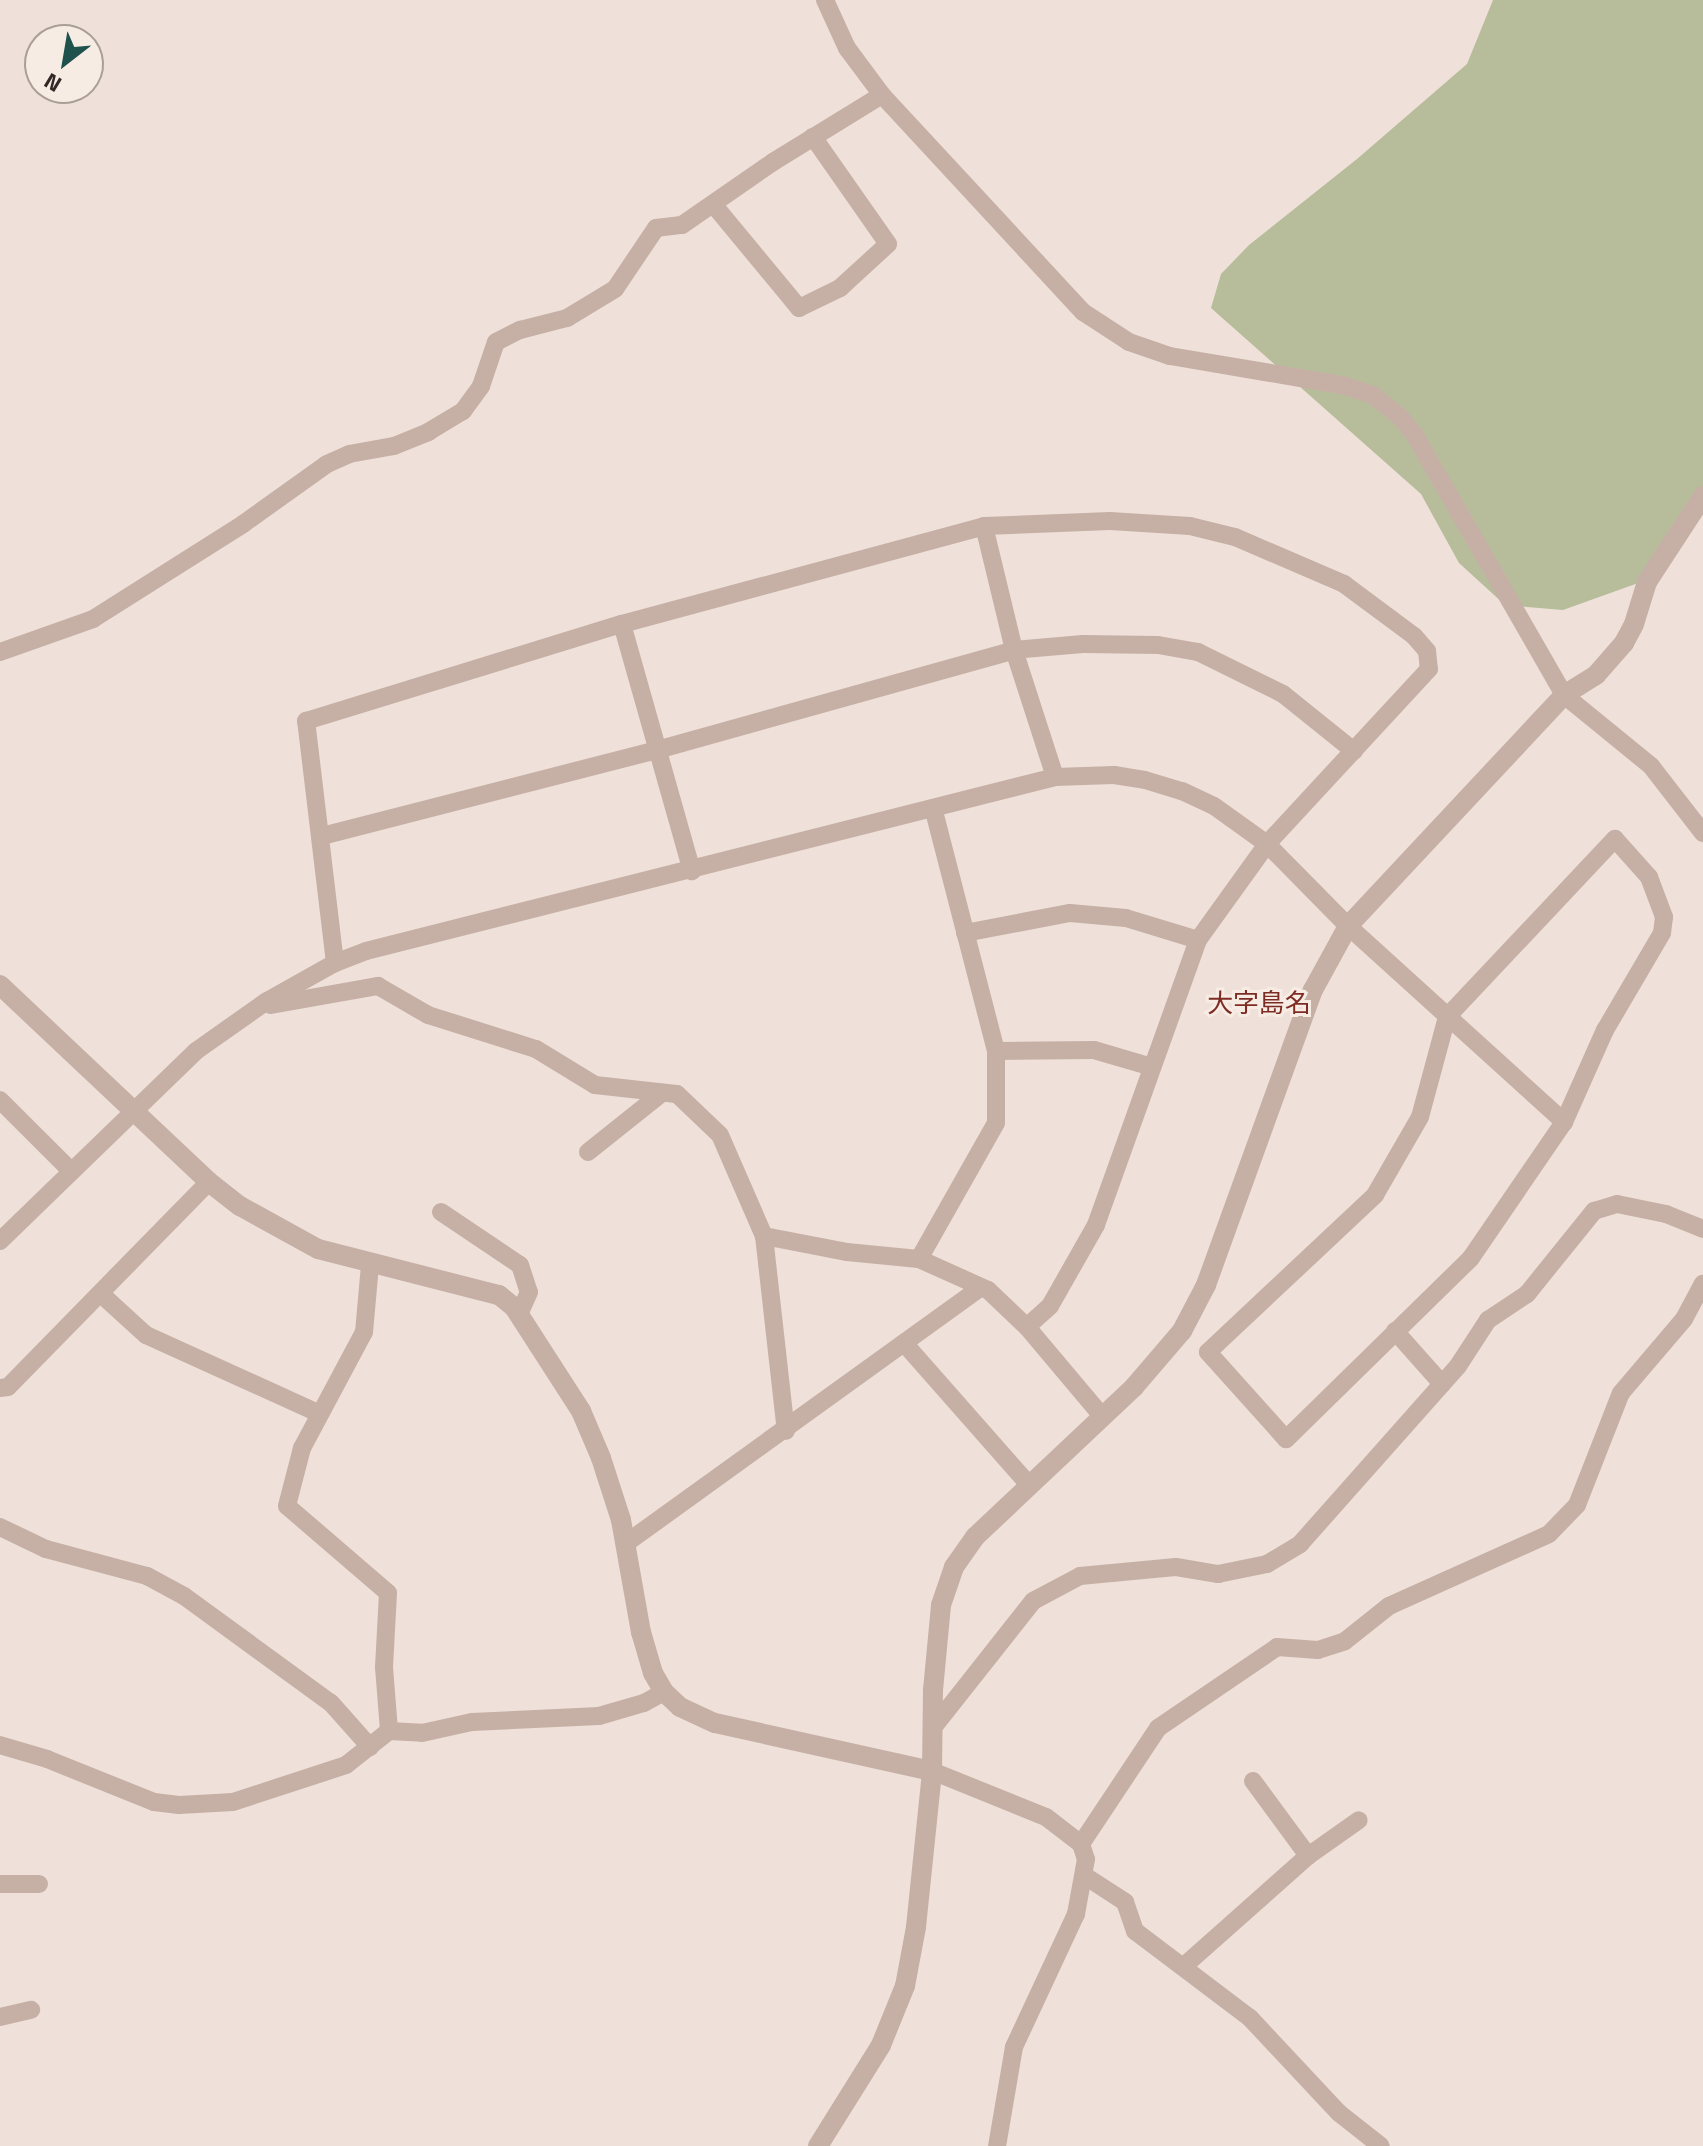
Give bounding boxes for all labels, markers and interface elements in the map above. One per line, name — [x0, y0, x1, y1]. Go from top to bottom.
north arrow — [24, 24, 104, 104]
text: N — [37, 64, 68, 101]
district label: 大字島名 — [1207, 987, 1311, 1019]

